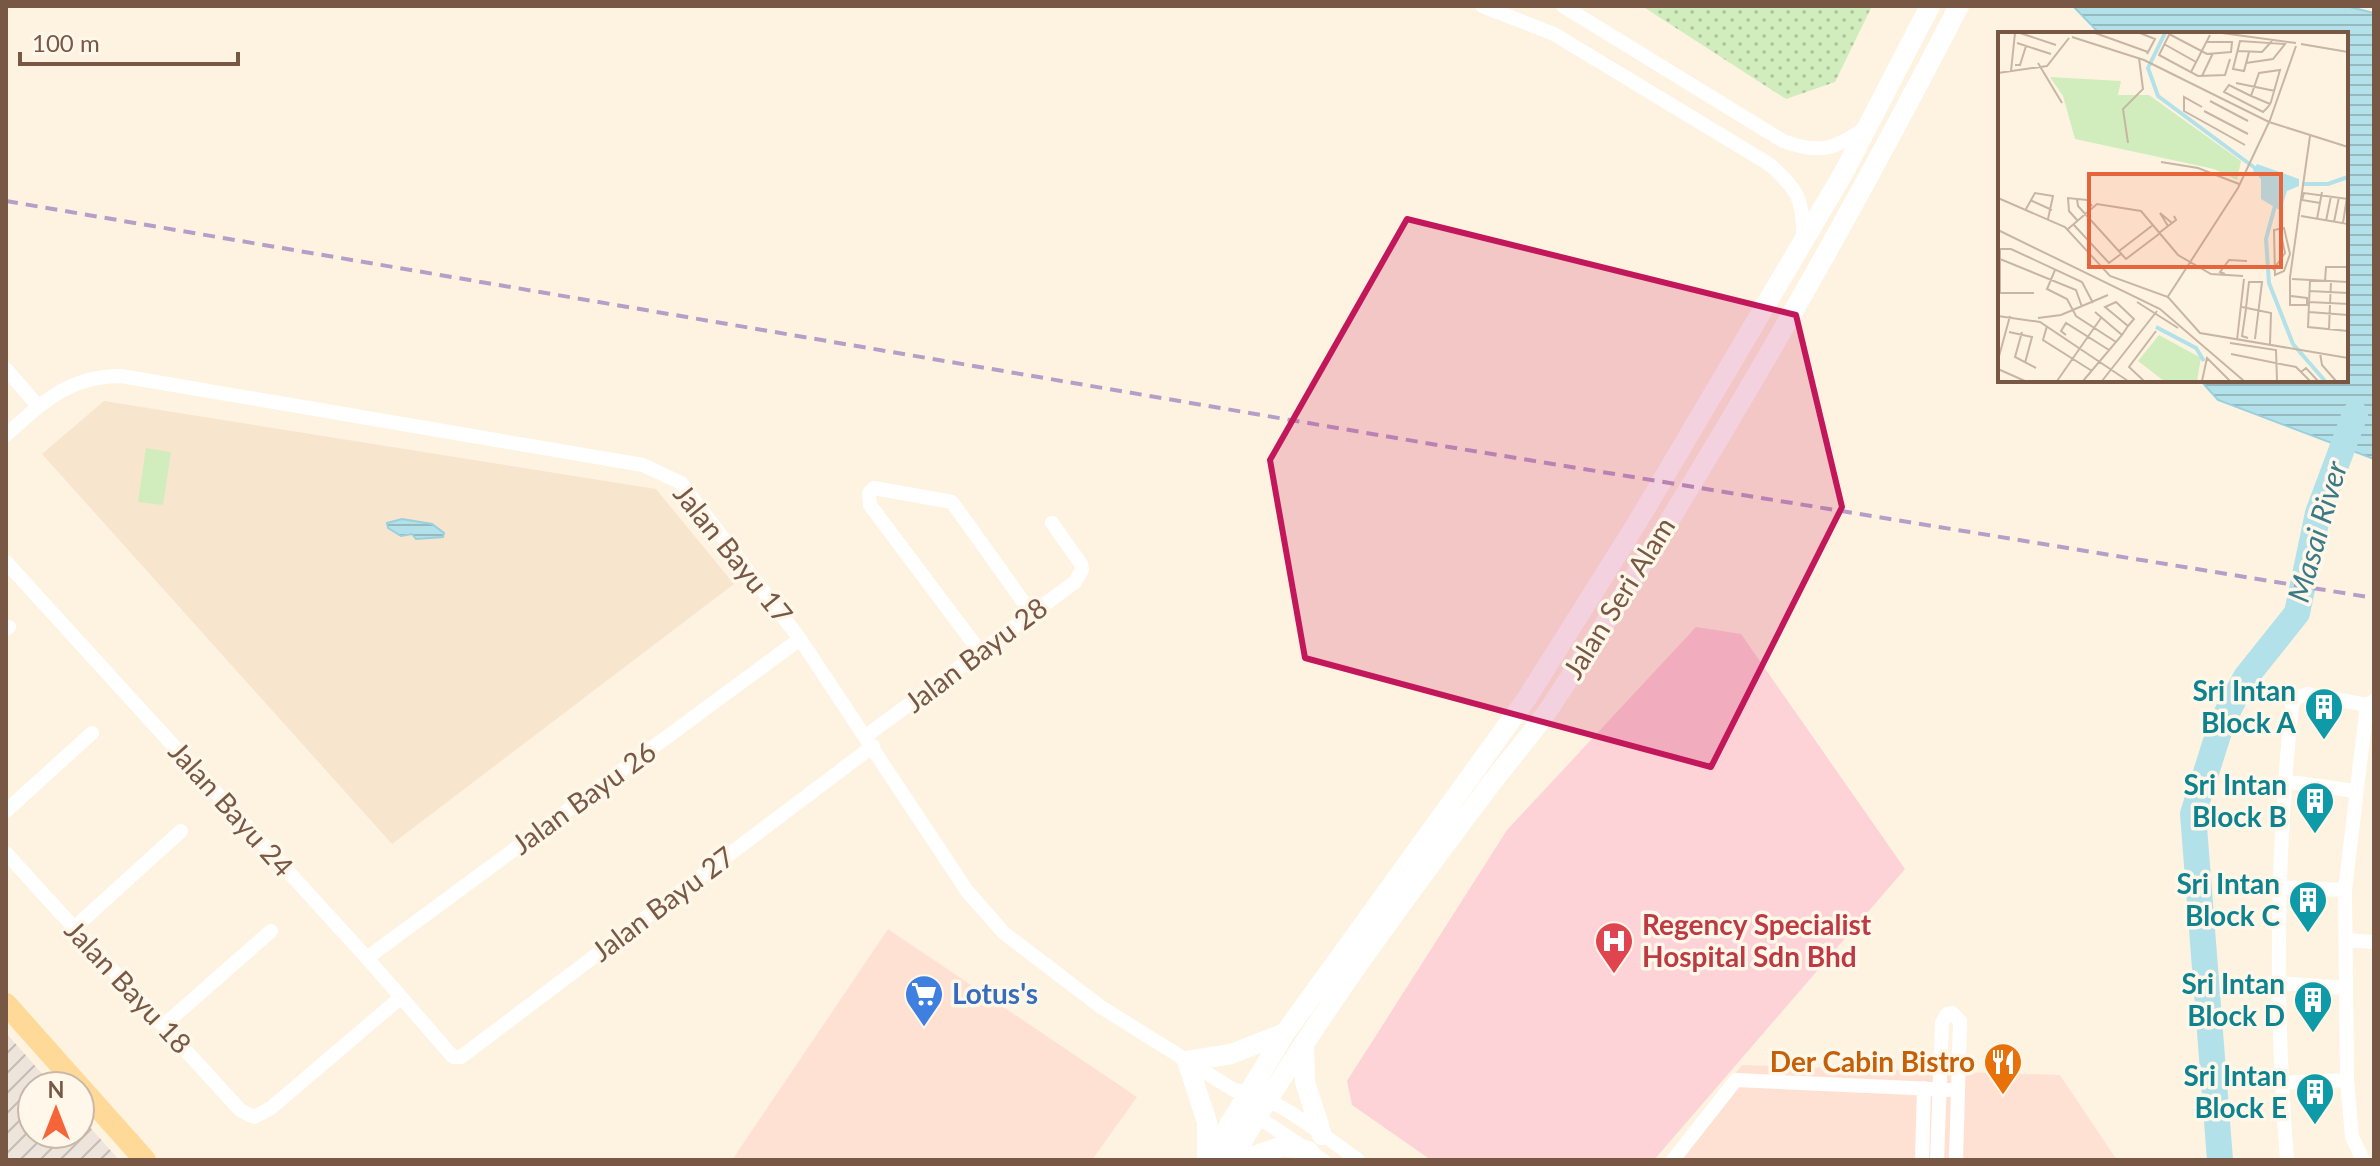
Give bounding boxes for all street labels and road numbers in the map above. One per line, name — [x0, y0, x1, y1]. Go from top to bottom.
street label: Jalan Bayu 17 — [667, 477, 800, 630]
street label: Jalan Seri Alam — [1555, 510, 1681, 684]
street label: Jalan Bayu 28 — [897, 590, 1053, 719]
street label: Jalan Bayu 24 — [162, 734, 301, 883]
street label: Jalan Bayu 26 — [505, 734, 662, 861]
street label: Jalan Bayu 27 — [584, 839, 740, 968]
street label: Jalan Bayu 18 — [58, 913, 199, 1060]

